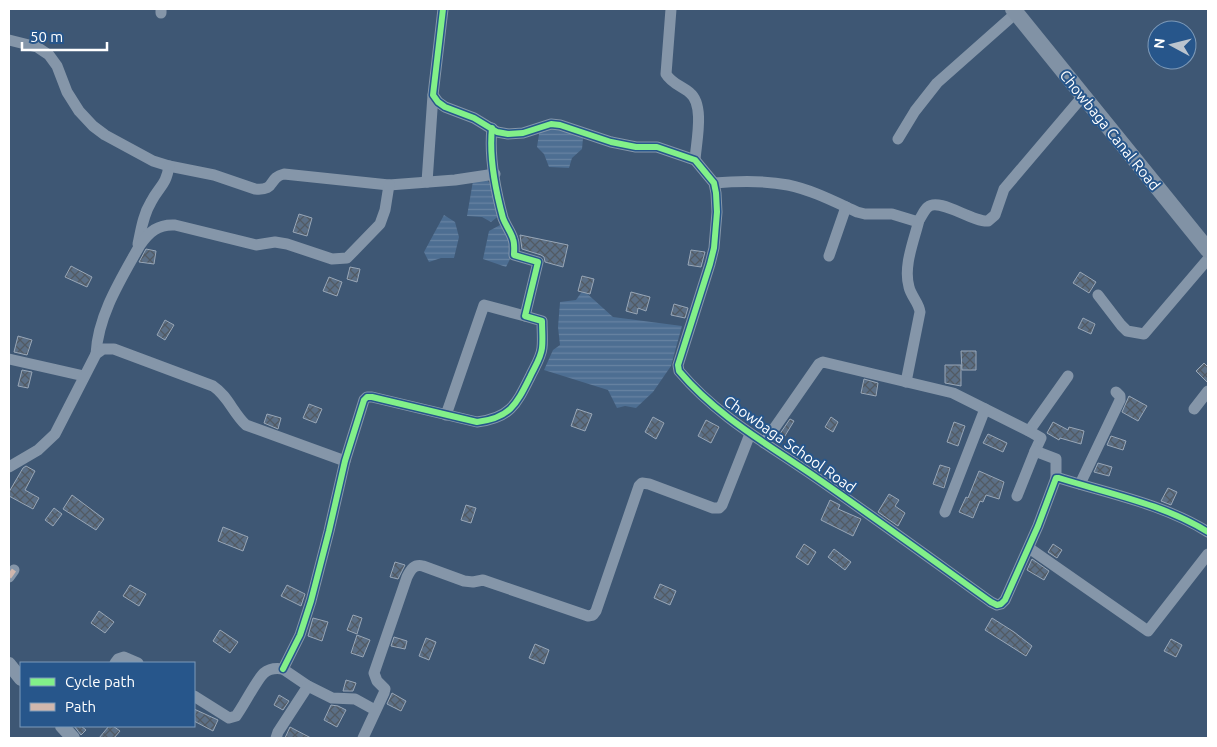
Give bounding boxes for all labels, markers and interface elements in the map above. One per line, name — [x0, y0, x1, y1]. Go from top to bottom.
scale bar — [22, 20, 108, 52]
north arrow — [1147, 20, 1197, 70]
text: 50 m — [30, 28, 63, 45]
text: N — [1151, 37, 1168, 50]
street label: Chowbaga Canal Road — [1056, 67, 1164, 193]
street label: Chowbaga School Road — [721, 392, 859, 496]
legend — [20, 662, 195, 727]
text: Cycle path — [65, 673, 135, 690]
text: Path — [65, 698, 96, 715]

